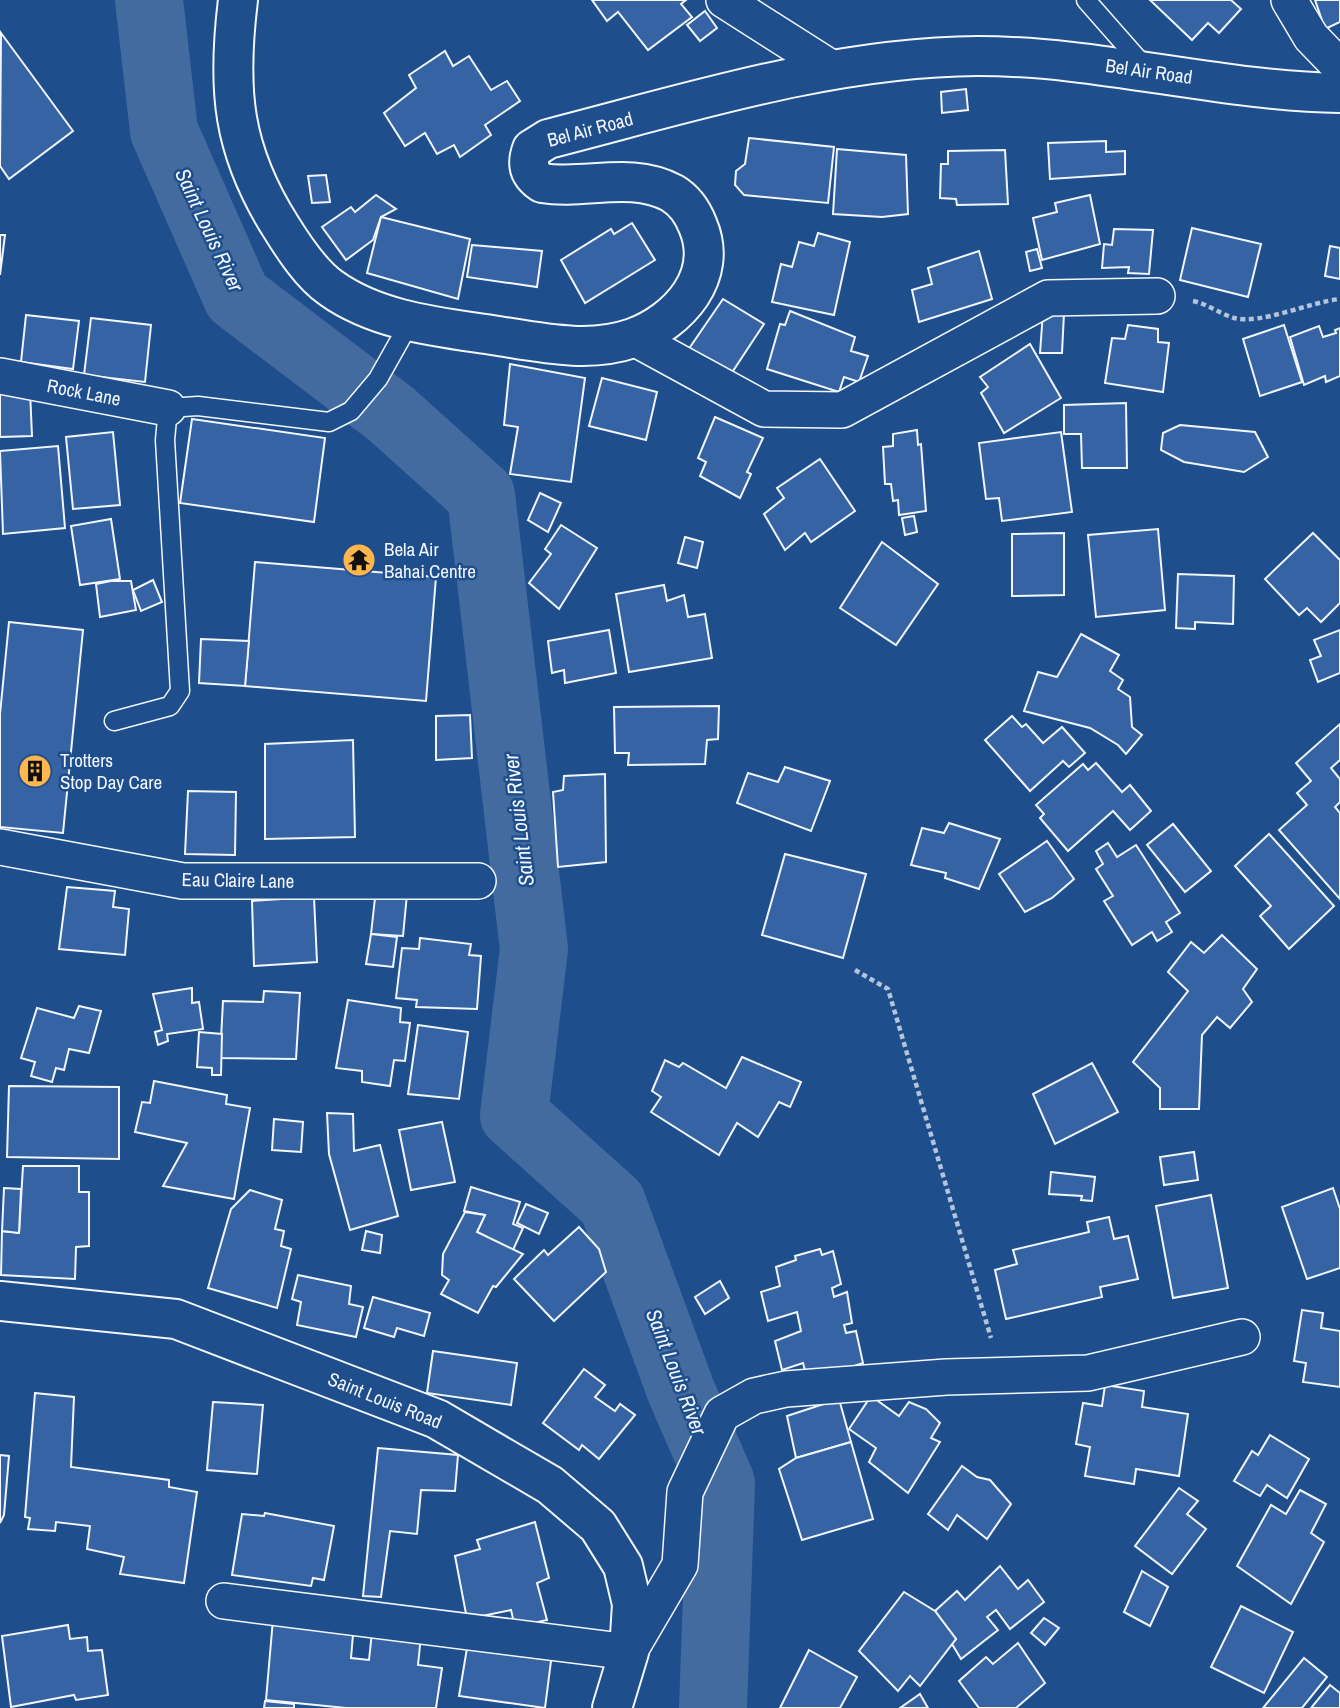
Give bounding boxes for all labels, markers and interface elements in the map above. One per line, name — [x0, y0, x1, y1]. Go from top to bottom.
street label: Bel Air Road — [1104, 52, 1194, 90]
street label: Bel Air Road — [544, 105, 636, 153]
water label: Saint Louis River — [168, 163, 251, 297]
street label: Rock Lane — [45, 372, 123, 412]
place label: Bela Air Bahai Centre — [384, 536, 476, 584]
temple icon: Bela Air Bahai Centre — [340, 541, 378, 579]
place label: Trotters Stop Day Care — [60, 747, 162, 795]
water label: Saint Louis River — [496, 751, 541, 888]
building icon: Trotters Stop Day Care — [16, 752, 54, 790]
street label: Eau Claire Lane — [181, 866, 295, 894]
water label: Saint Louis River — [639, 1305, 714, 1440]
street label: Saint Louis Road — [324, 1365, 446, 1435]

